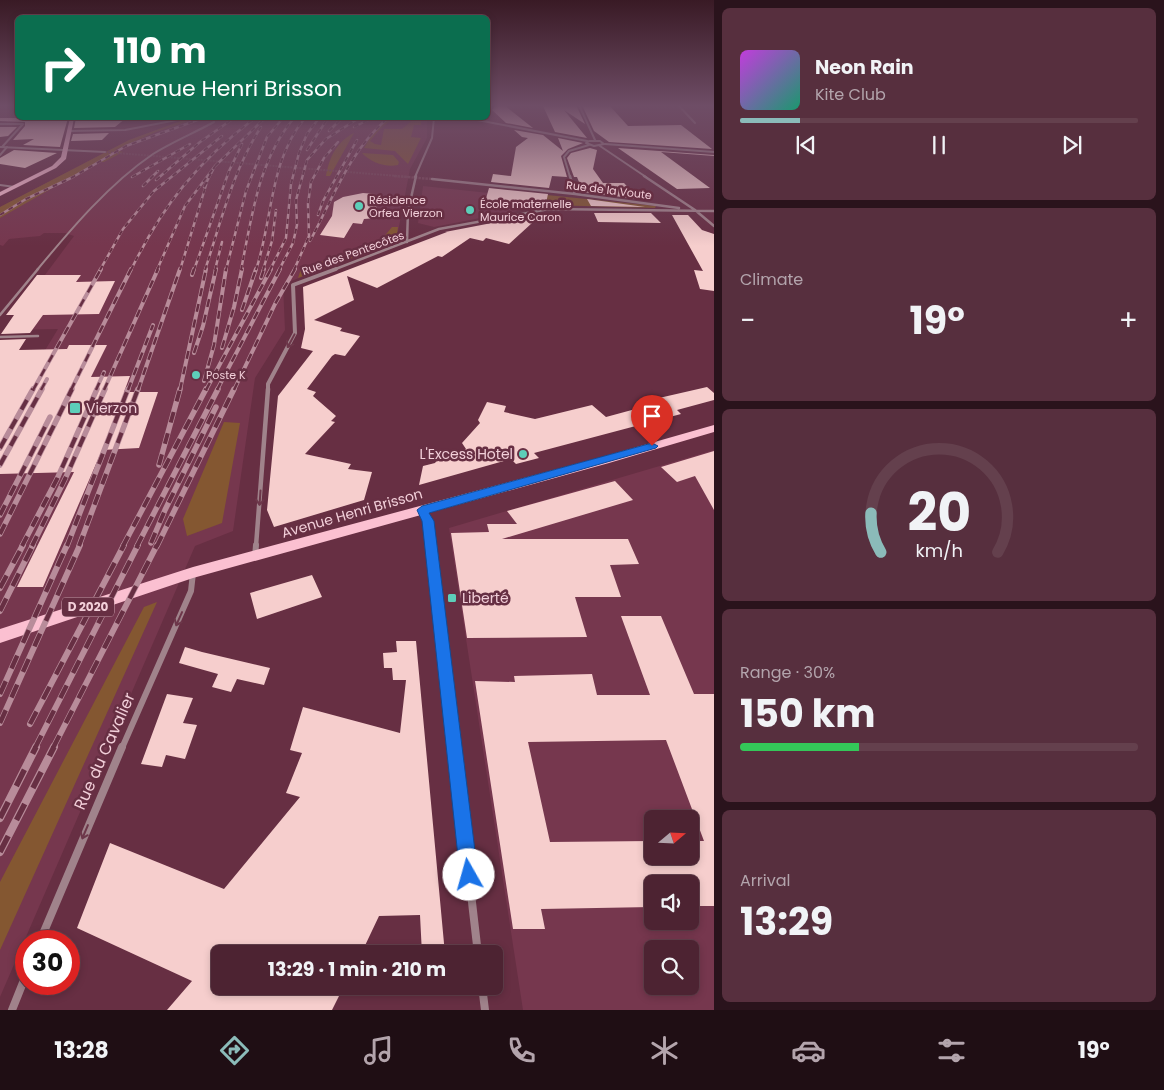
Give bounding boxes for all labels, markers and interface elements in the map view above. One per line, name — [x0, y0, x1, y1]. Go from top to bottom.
text: 110 m — [113, 26, 207, 75]
icon: right — [30, 35, 95, 100]
text: Neon Rain — [815, 54, 914, 81]
text: Avenue Henri Brisson — [113, 73, 342, 104]
text: Kite Club — [815, 83, 886, 106]
icon: previous — [792, 131, 820, 159]
icon: pause — [925, 131, 953, 159]
icon: next — [1058, 131, 1086, 159]
street label: Rue de la Voute — [565, 177, 653, 203]
place label: Résidence Orfea Vierzon — [369, 192, 443, 221]
place label: École maternelle Maurice Caron — [480, 196, 572, 225]
marker: Résidence Orfea Vierzon — [353, 200, 365, 212]
marker: École maternelle Maurice Caron — [464, 204, 476, 216]
street label: Rue des Pentecôtes — [300, 227, 407, 279]
text: Climate — [740, 268, 803, 291]
text: 19° — [910, 294, 965, 347]
text: − — [740, 301, 755, 340]
text: + — [1119, 301, 1138, 340]
one-way arrow — [286, 333, 295, 348]
place label: Poste K — [206, 367, 246, 383]
marker: Poste K — [190, 369, 202, 381]
pin — [631, 395, 673, 446]
place label: Vierzon — [86, 398, 137, 418]
marker: Vierzon — [68, 401, 82, 415]
icon: arrive — [638, 402, 666, 430]
place label: L'Excess Hotel — [419, 444, 513, 464]
marker: L'Excess Hotel — [517, 448, 529, 460]
text: 20 — [907, 476, 971, 549]
street label: Avenue Henri Brisson — [279, 483, 425, 543]
one-way arrow — [255, 489, 264, 505]
text: km/h — [915, 538, 963, 563]
place label: Liberté — [462, 588, 509, 608]
marker: Liberté — [446, 592, 458, 604]
road number: D 2020 — [62, 598, 114, 616]
one-way arrow — [173, 611, 183, 626]
text: Range · 30% — [740, 661, 835, 684]
text: 150 km — [740, 687, 876, 740]
street label: Rue du Cavalier — [68, 689, 141, 814]
north arrow — [644, 810, 699, 865]
map controls — [644, 810, 699, 995]
one-way arrow — [80, 824, 90, 839]
position arrow — [442, 848, 494, 900]
text: Arrival — [740, 869, 790, 892]
button: sound — [644, 875, 699, 930]
text: 13:29 — [740, 895, 833, 948]
speed limit sign: 30 — [15, 930, 80, 995]
button: search — [644, 940, 699, 995]
text: 13:29 · 1 min · 210 m — [268, 956, 446, 983]
icon: directions — [217, 1033, 252, 1068]
icon: music — [361, 1033, 396, 1068]
icon: phone — [504, 1033, 539, 1068]
icon: climate — [647, 1033, 682, 1068]
icon: car — [791, 1033, 826, 1068]
icon: filters — [934, 1033, 969, 1068]
text: 13:28 — [54, 1035, 109, 1066]
text: 19° — [1078, 1035, 1110, 1066]

